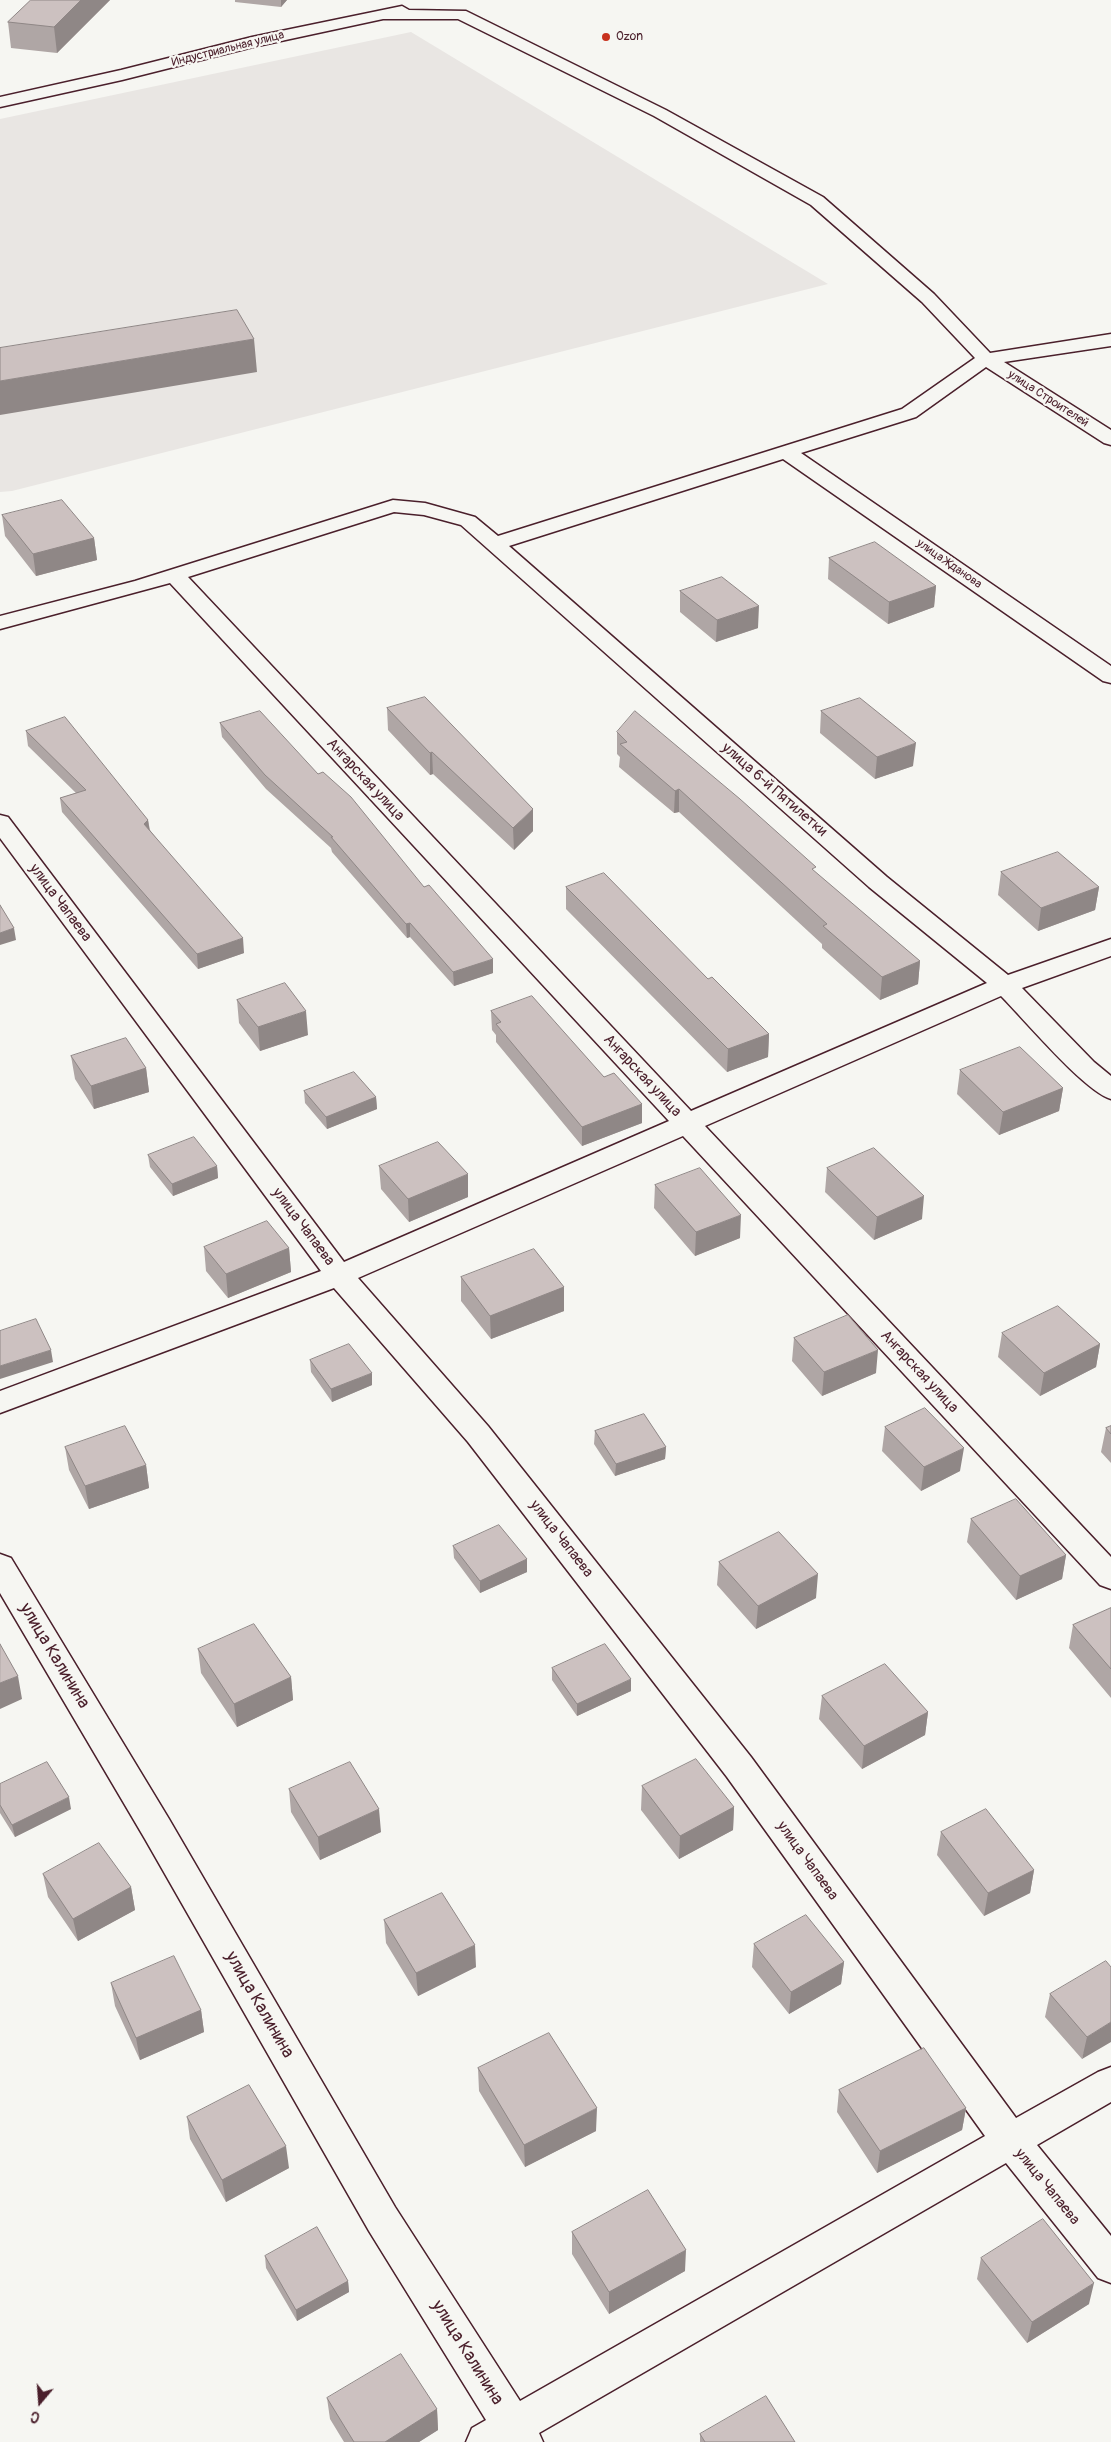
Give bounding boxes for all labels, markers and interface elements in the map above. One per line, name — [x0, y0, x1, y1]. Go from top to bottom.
street label: Индустриальная улица — [170, 28, 286, 70]
place label: Ozon — [616, 30, 643, 44]
marker: Ozon — [600, 31, 612, 43]
street label: улица Строителей — [1005, 368, 1091, 430]
street label: улица Жданова — [914, 536, 984, 592]
street label: Ангарская улица — [322, 735, 408, 825]
street label: улица 6-й Пятилетки — [718, 739, 830, 841]
street label: улица Чапаева — [25, 860, 95, 946]
street label: Ангарская улица — [599, 1031, 685, 1121]
street label: улица Чапаева — [268, 1184, 338, 1270]
street label: Ангарская улица — [876, 1327, 962, 1417]
street label: улица Чапаева — [525, 1497, 597, 1581]
street label: улица Калинина — [14, 1599, 94, 1713]
street label: улица Чапаева — [772, 1818, 842, 1904]
street label: улица Калинина — [220, 1948, 298, 2062]
street label: улица Чапаева — [1011, 2145, 1083, 2229]
street label: улица Калинина — [426, 2297, 508, 2409]
north arrow — [15, 2377, 65, 2427]
text: С — [28, 2407, 42, 2426]

